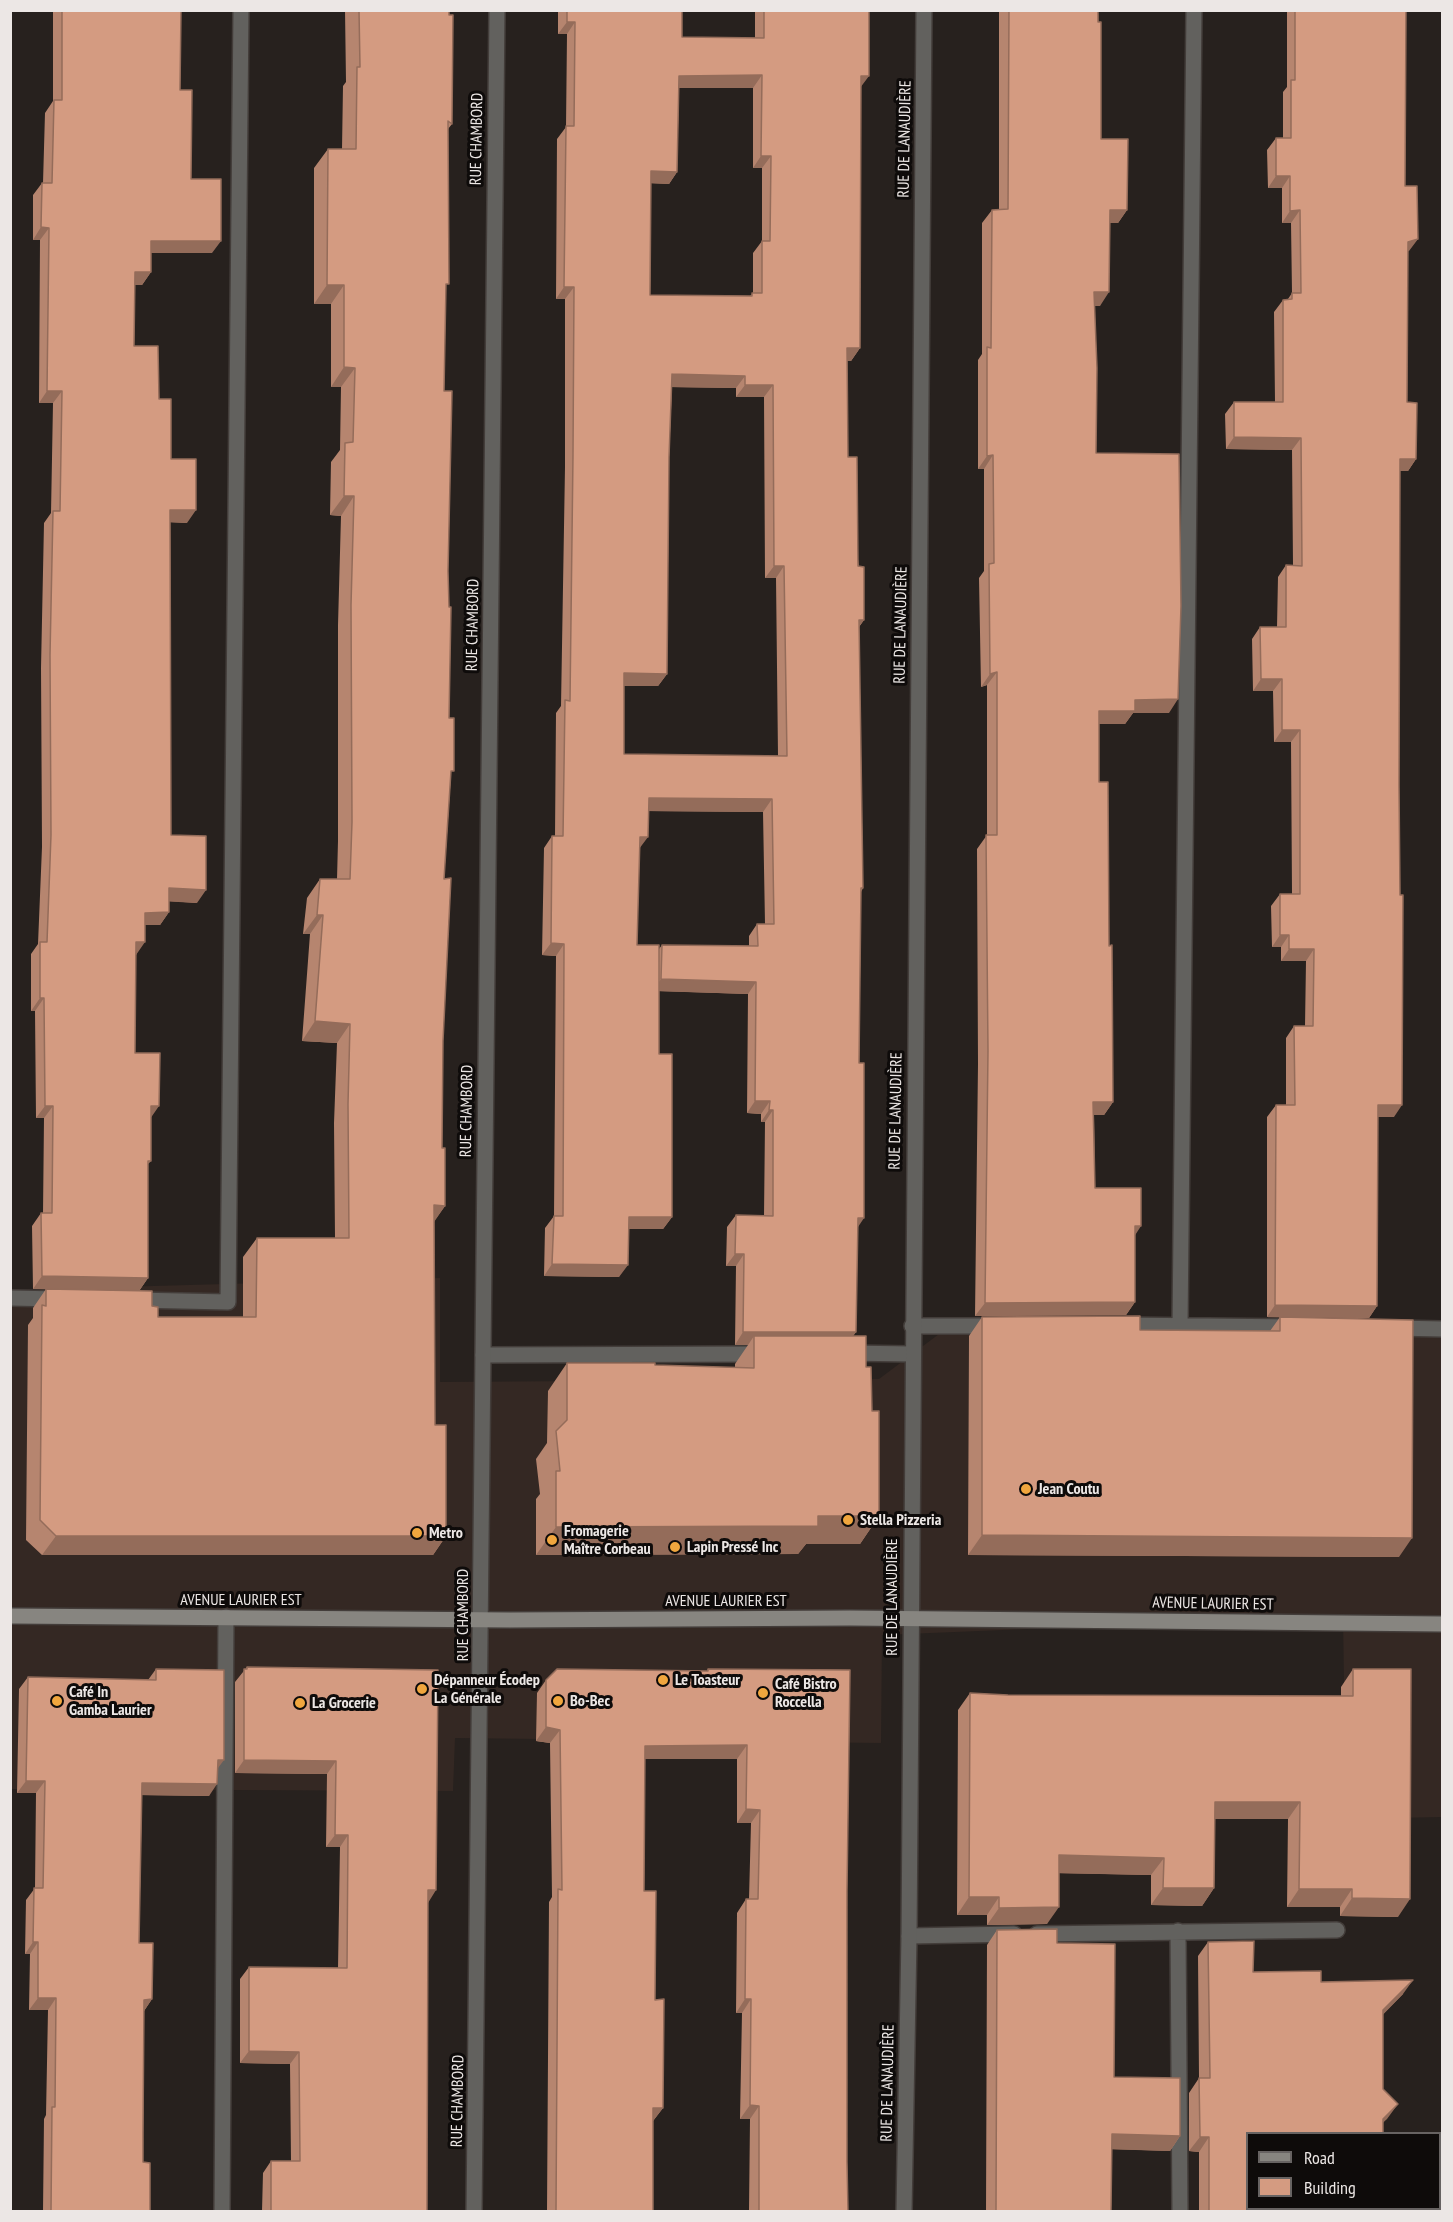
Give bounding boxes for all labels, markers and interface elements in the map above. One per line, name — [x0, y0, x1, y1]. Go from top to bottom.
street label: RUE DE LANAUDIÈRE — [894, 80, 916, 198]
street label: RUE CHAMBORD — [467, 93, 487, 185]
street label: RUE DE LANAUDIÈRE — [890, 566, 912, 684]
street label: RUE CHAMBORD — [463, 579, 483, 671]
street label: RUE DE LANAUDIÈRE — [885, 1052, 907, 1170]
street label: RUE CHAMBORD — [457, 1065, 477, 1157]
place label: Jean Coutu — [1038, 1479, 1099, 1499]
marker: Jean Coutu — [1019, 1482, 1033, 1496]
place label: Stella Pizzeria — [860, 1510, 941, 1530]
marker: Stella Pizzeria — [841, 1513, 855, 1527]
place label: Fromagerie Maître Corbeau — [564, 1521, 651, 1559]
place label: Metro — [429, 1523, 463, 1543]
marker: Metro — [410, 1526, 424, 1540]
marker: Fromagerie Maître Corbeau — [545, 1533, 559, 1547]
place label: Lapin Pressé Inc — [687, 1537, 778, 1557]
street label: RUE DE LANAUDIÈRE — [882, 1538, 902, 1656]
marker: Lapin Pressé Inc — [668, 1540, 682, 1554]
street label: RUE CHAMBORD — [453, 1569, 473, 1661]
street label: AVENUE LAURIER EST — [180, 1590, 302, 1610]
street label: AVENUE LAURIER EST — [665, 1591, 787, 1611]
street label: AVENUE LAURIER EST — [1152, 1593, 1274, 1615]
place label: Dépanneur Écodep La Générale — [434, 1670, 540, 1708]
place label: Le Toasteur — [675, 1670, 740, 1690]
marker: Le Toasteur — [656, 1673, 670, 1687]
place label: Café Bistro Roccella — [775, 1674, 837, 1712]
place label: Café In Gamba Laurier — [69, 1682, 152, 1720]
marker: Dépanneur Écodep La Générale — [415, 1682, 429, 1696]
marker: Café Bistro Roccella — [756, 1686, 770, 1700]
place label: Bo-Bec — [570, 1691, 610, 1711]
place label: La Grocerie — [312, 1693, 376, 1713]
marker: Café In Gamba Laurier — [50, 1694, 64, 1708]
marker: Bo-Bec — [551, 1694, 565, 1708]
marker: La Grocerie — [293, 1696, 307, 1710]
street label: RUE DE LANAUDIÈRE — [877, 2024, 899, 2142]
street label: RUE CHAMBORD — [448, 2055, 468, 2147]
legend — [1246, 2132, 1441, 2210]
text: Road — [1304, 2146, 1335, 2169]
text: Building — [1304, 2176, 1356, 2199]

